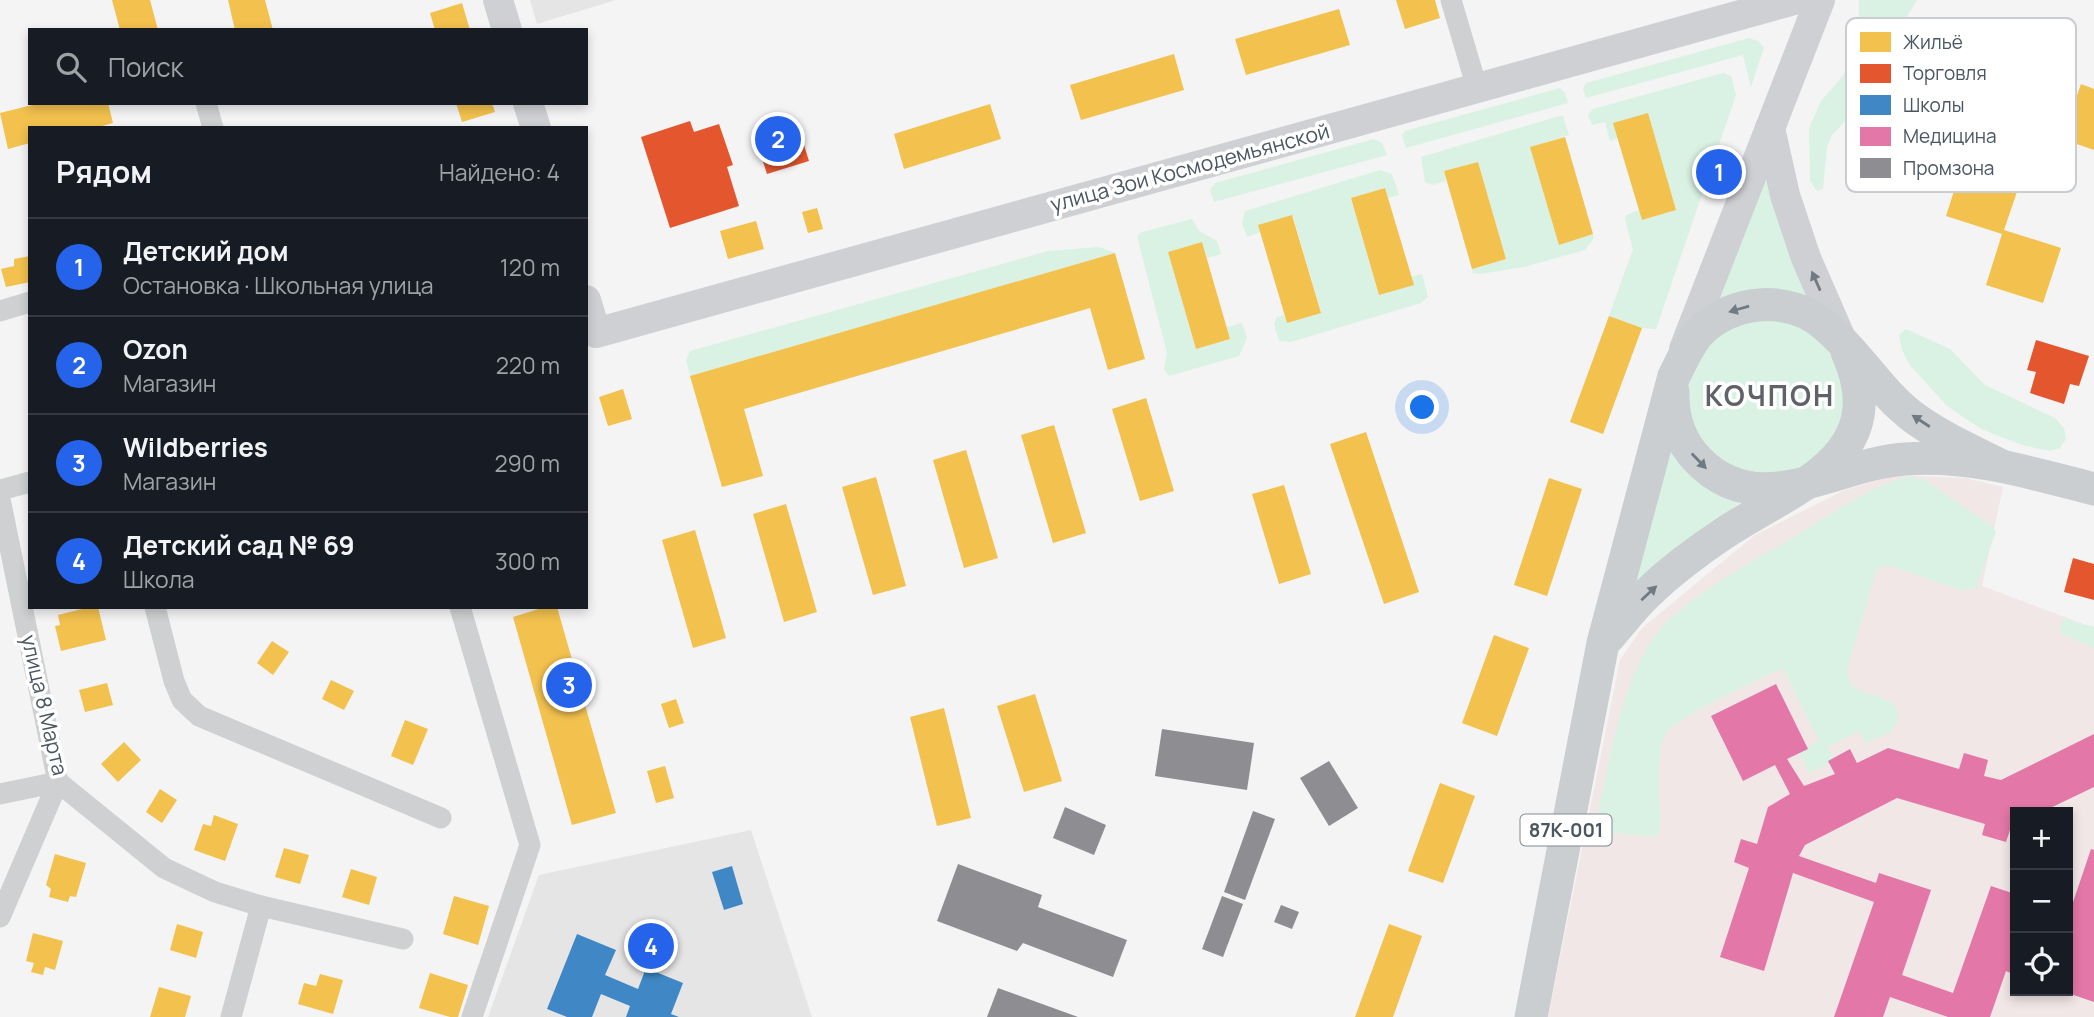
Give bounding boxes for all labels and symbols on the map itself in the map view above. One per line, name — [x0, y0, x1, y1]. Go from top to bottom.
legend — [1846, 18, 2076, 192]
text: Жильё — [1903, 29, 1963, 55]
text: Торговля — [1903, 60, 1987, 86]
text: Школы — [1903, 92, 1964, 118]
pin: 2 — [755, 113, 801, 165]
street label: улица Зои Космодемьянской — [1047, 116, 1332, 218]
text: Медицина — [1903, 123, 1997, 149]
pin: 1 — [1696, 146, 1742, 198]
text: Промзона — [1903, 155, 1994, 181]
one-way arrow — [1810, 271, 1822, 291]
one-way arrow — [1729, 305, 1750, 315]
district label: КОЧПОН — [1705, 376, 1835, 414]
your location — [1405, 390, 1439, 424]
one-way arrow — [1911, 415, 1931, 428]
one-way arrow — [1691, 452, 1707, 469]
one-way arrow — [1640, 585, 1657, 601]
street label: улица 8 Марта — [15, 632, 75, 778]
pin: 3 — [546, 659, 592, 711]
road number: 87К-001 — [1520, 814, 1612, 846]
pin: 4 — [628, 920, 674, 972]

